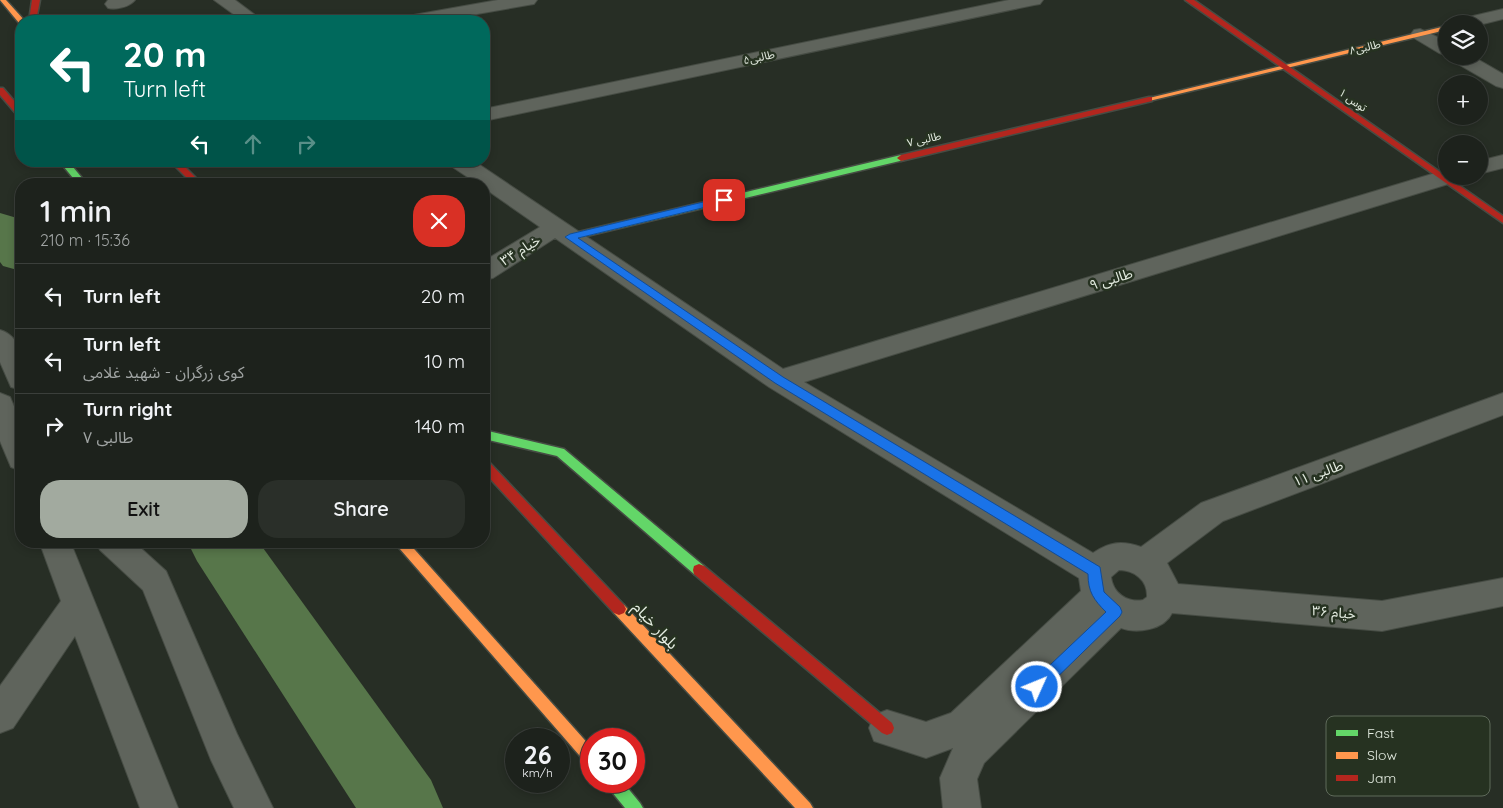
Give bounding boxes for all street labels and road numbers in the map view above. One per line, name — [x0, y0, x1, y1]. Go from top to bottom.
street label: طالبی۸ — [1348, 37, 1382, 57]
street label: طالبی۵ — [742, 47, 776, 67]
street label: توس ۱ — [1336, 85, 1370, 115]
street label: طالبی ۷ — [906, 128, 942, 150]
street label: خیام ۳۴ — [497, 231, 545, 271]
street label: طالبی ۹ — [1087, 264, 1135, 294]
street label: طالبی ۱۱ — [1290, 456, 1346, 490]
street label: بلوار خیام — [627, 597, 683, 655]
street label: خیام ۳۶ — [1311, 601, 1357, 625]

